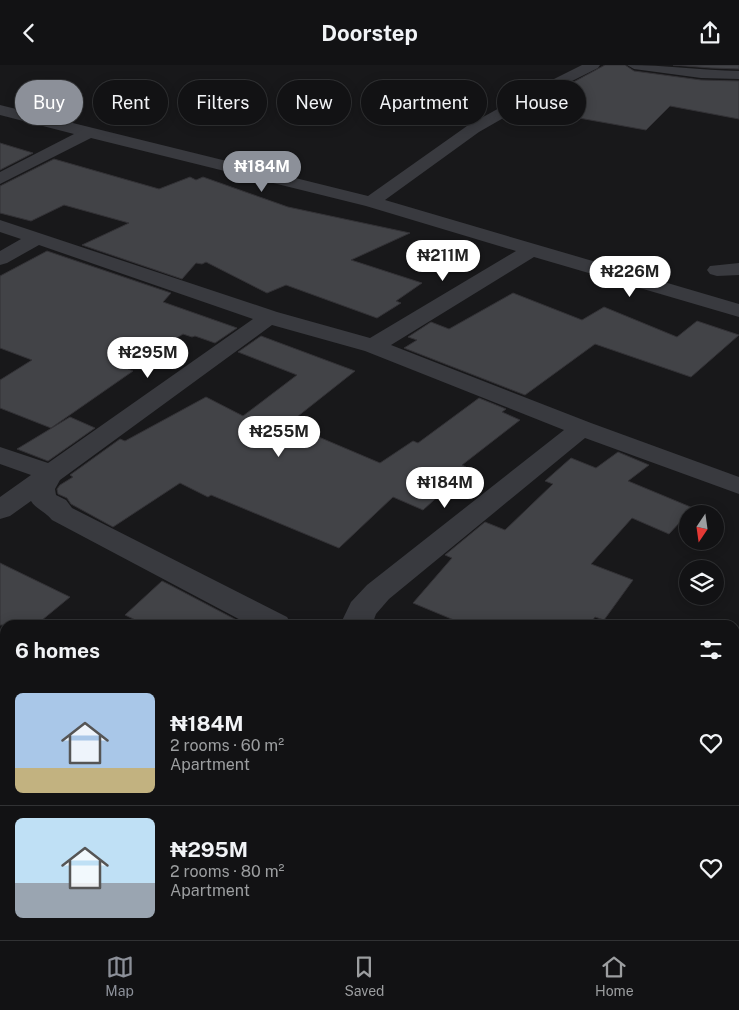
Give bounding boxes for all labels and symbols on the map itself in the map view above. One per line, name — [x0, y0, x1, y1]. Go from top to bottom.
pin: ₦184M — [227, 151, 297, 193]
pin: ₦211M — [408, 239, 478, 282]
pin: ₦226M — [595, 255, 665, 298]
pin: ₦295M — [113, 337, 183, 379]
pin: ₦255M — [244, 415, 314, 458]
pin: ₦184M — [410, 467, 480, 509]
north arrow — [679, 505, 724, 550]

